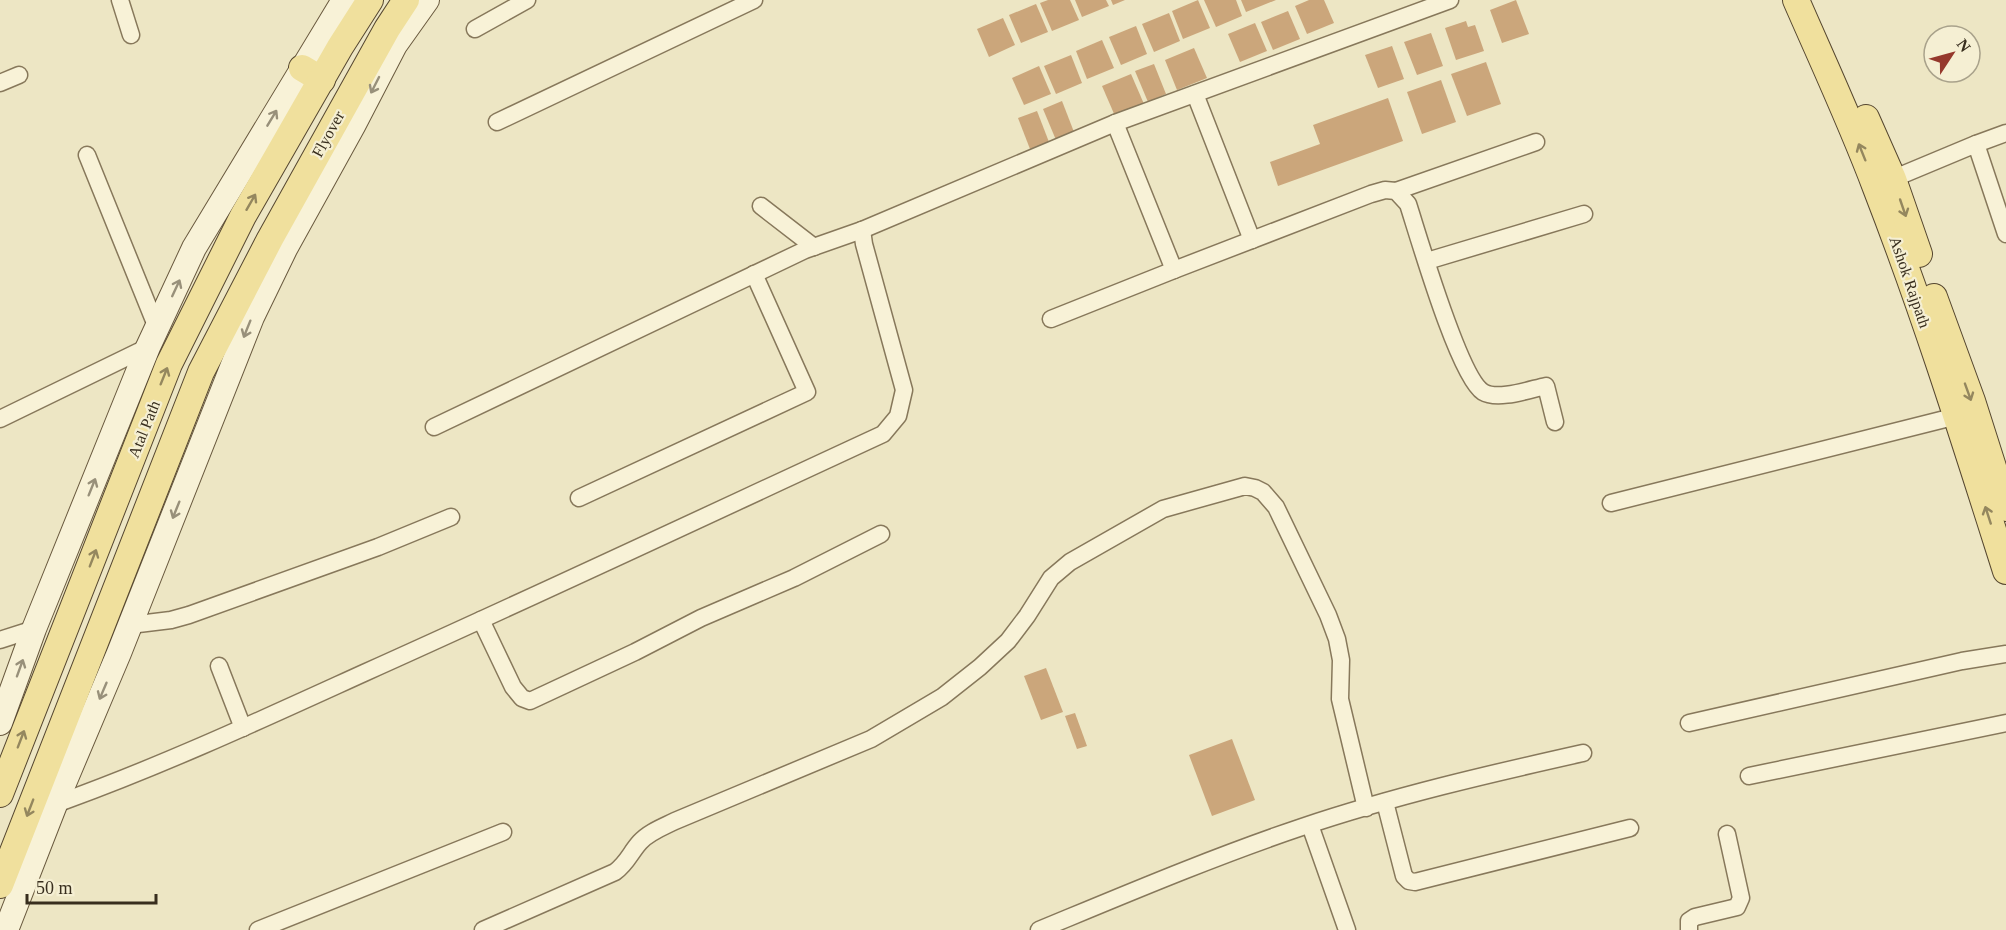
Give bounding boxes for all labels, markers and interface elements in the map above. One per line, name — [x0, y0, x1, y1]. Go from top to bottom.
north arrow — [1922, 24, 1982, 84]
text: N — [1953, 36, 1974, 56]
one-way arrow — [368, 76, 380, 94]
street label: Flyover — [308, 108, 349, 160]
one-way arrow — [266, 110, 278, 127]
one-way arrow — [1856, 144, 1867, 162]
one-way arrow — [246, 194, 258, 211]
one-way arrow — [1899, 198, 1910, 217]
street label: Ashok Rajpath — [1885, 234, 1934, 330]
one-way arrow — [170, 279, 182, 297]
one-way arrow — [241, 319, 252, 338]
one-way arrow — [159, 367, 170, 386]
one-way arrow — [1964, 382, 1975, 401]
street label: Atal Path — [125, 398, 163, 460]
one-way arrow — [87, 478, 98, 496]
one-way arrow — [170, 501, 181, 519]
one-way arrow — [1982, 506, 1993, 525]
one-way arrow — [88, 549, 99, 567]
one-way arrow — [15, 659, 26, 678]
one-way arrow — [97, 682, 108, 700]
one-way arrow — [17, 730, 28, 749]
one-way arrow — [24, 798, 35, 817]
scale bar — [27, 867, 156, 905]
text: 50 m — [36, 878, 73, 898]

